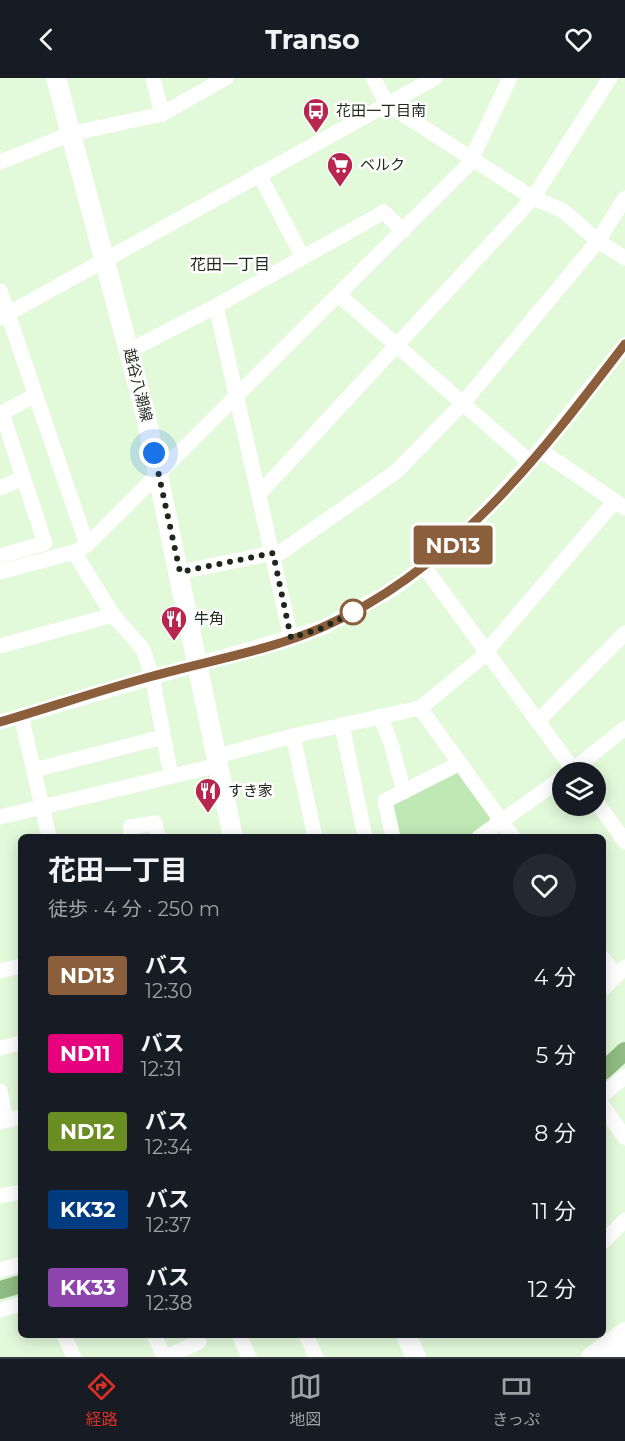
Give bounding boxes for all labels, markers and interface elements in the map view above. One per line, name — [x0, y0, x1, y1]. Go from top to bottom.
icon: back — [30, 23, 63, 56]
text: Transo — [265, 23, 360, 56]
icon: heart — [562, 23, 595, 56]
bus stop icon: 花田一丁目南 — [301, 96, 331, 134]
place label: 花田一丁目南 — [336, 101, 426, 120]
supermarket icon: ベルク — [325, 150, 355, 188]
place label: ベルク — [360, 155, 405, 174]
district label: 花田一丁目 — [190, 255, 270, 274]
street label: 越谷八潮線 — [120, 345, 157, 424]
your location — [139, 438, 169, 468]
line badge: ND13 — [411, 526, 495, 564]
text: ND13 — [426, 533, 480, 558]
unlabelled marker — [340, 599, 366, 625]
restaurant icon: 牛角 — [159, 604, 189, 642]
place label: 牛角 — [194, 609, 224, 628]
map controls — [552, 762, 606, 816]
button: layers — [552, 762, 606, 816]
restaurant icon: すき家 — [193, 776, 223, 814]
place label: すき家 — [228, 781, 273, 800]
text: 花田一丁目 — [48, 853, 188, 887]
button: heart — [513, 854, 576, 917]
text: 徒歩 · 4 分 · 250 m — [48, 897, 220, 921]
text: バス — [145, 952, 189, 979]
text: ND13 — [60, 963, 115, 988]
text: 4 分 — [534, 964, 576, 991]
text: 12:30 — [145, 979, 192, 1003]
text: バス — [141, 1030, 185, 1057]
text: ND11 — [60, 1041, 111, 1066]
text: 5 分 — [536, 1042, 576, 1069]
text: 12:31 — [141, 1057, 182, 1081]
text: バス — [145, 1108, 189, 1135]
text: ND12 — [60, 1119, 115, 1144]
text: 8 分 — [534, 1120, 576, 1147]
text: 12:34 — [145, 1135, 192, 1159]
text: バス — [146, 1186, 190, 1213]
text: KK32 — [60, 1197, 116, 1222]
text: 11 分 — [532, 1198, 576, 1225]
text: 12:37 — [146, 1213, 191, 1237]
text: バス — [146, 1264, 190, 1291]
text: KK33 — [60, 1275, 116, 1300]
text: 12 分 — [528, 1276, 576, 1303]
text: 12:38 — [146, 1291, 193, 1315]
tab: 経路 — [85, 1370, 118, 1430]
tab: 地図 — [289, 1370, 322, 1430]
tab: きっぷ — [492, 1370, 540, 1430]

